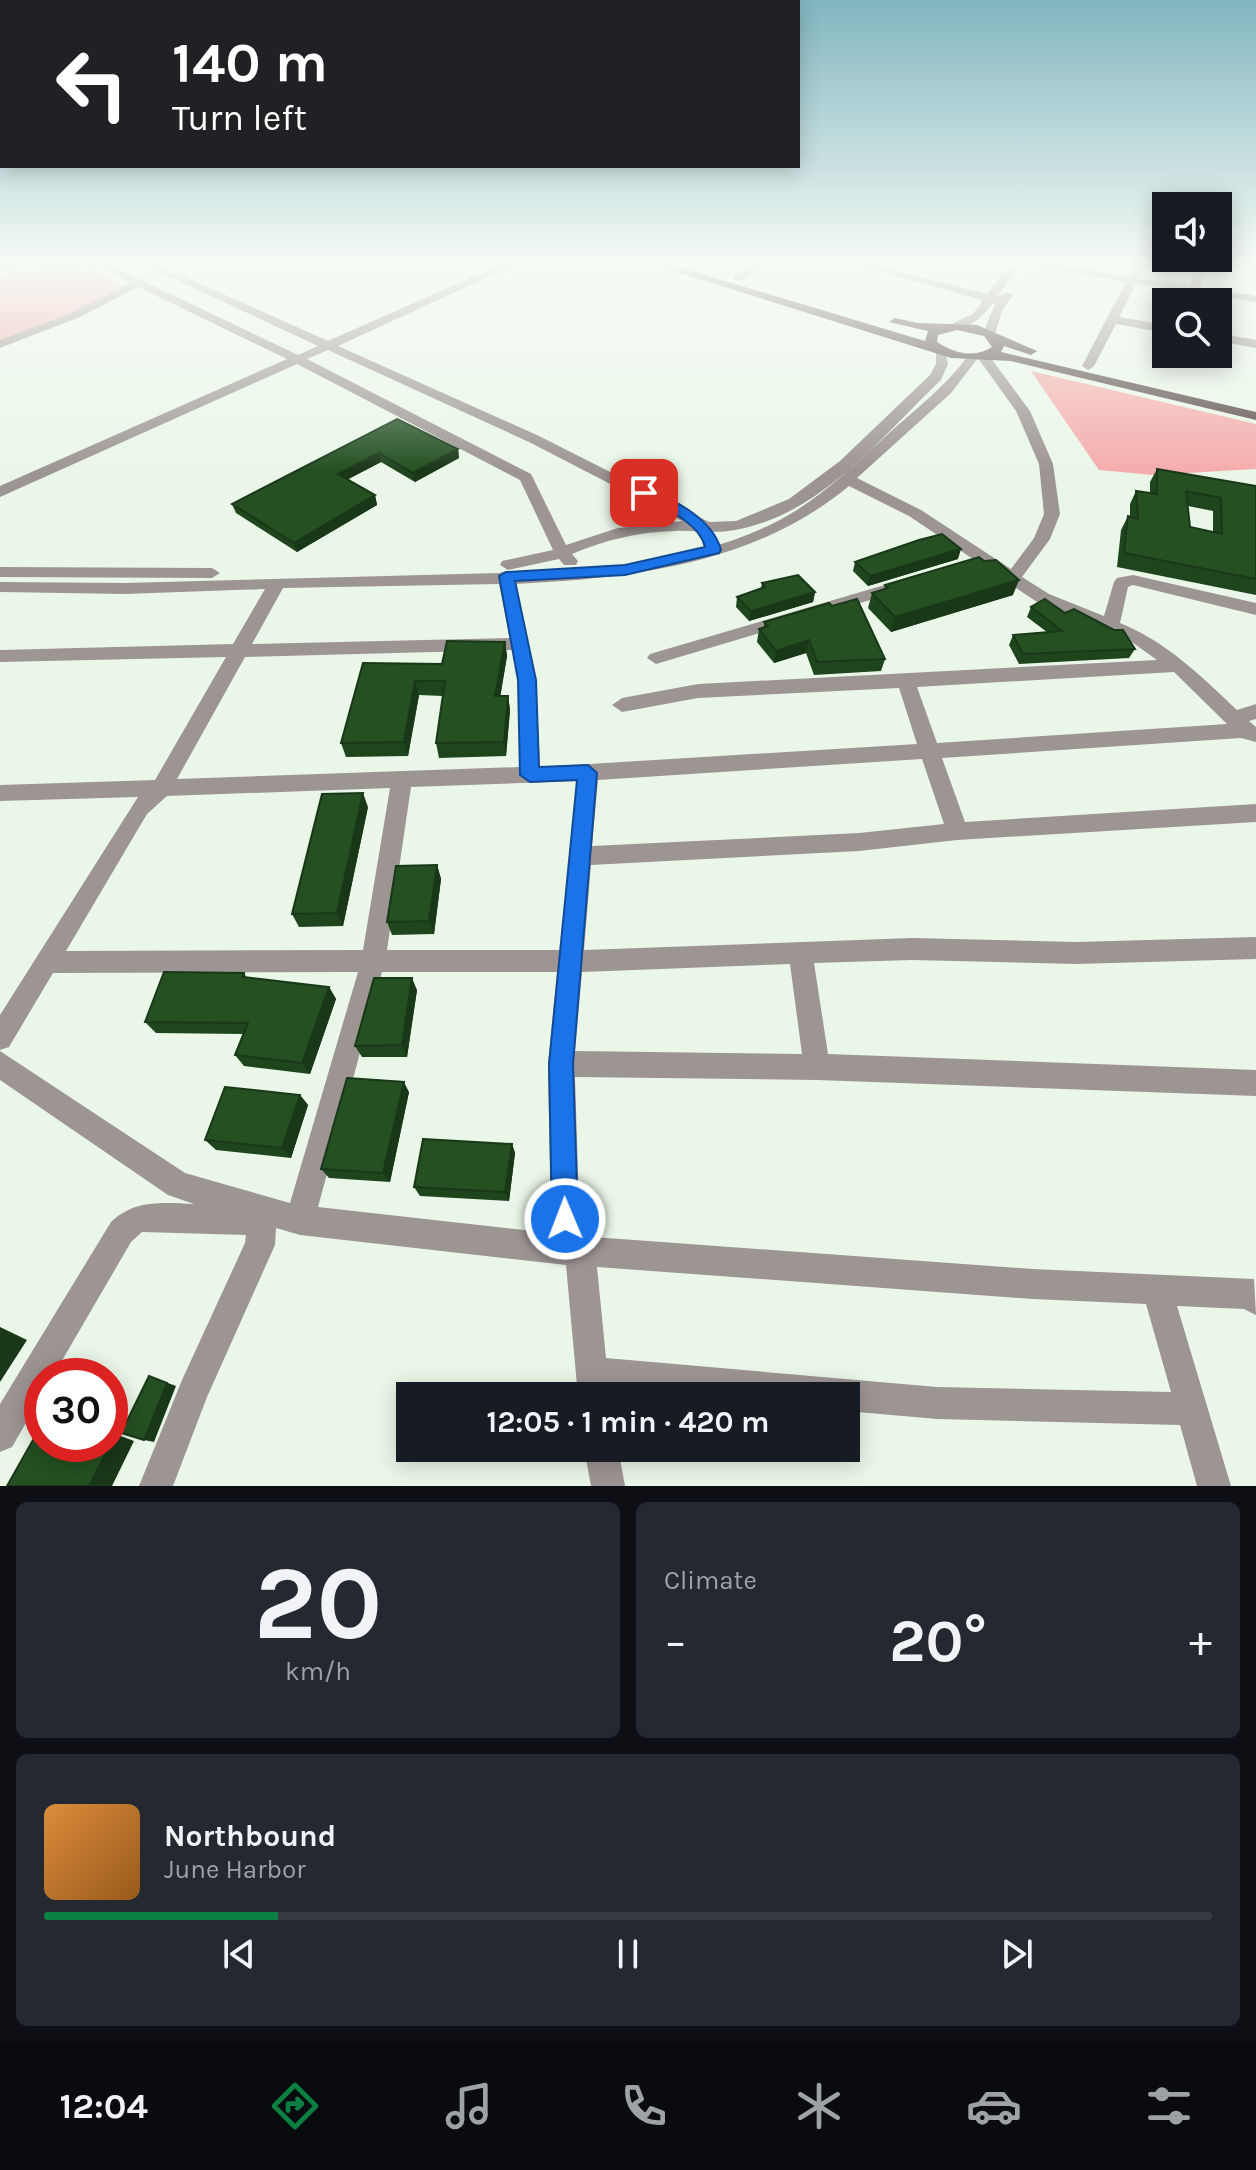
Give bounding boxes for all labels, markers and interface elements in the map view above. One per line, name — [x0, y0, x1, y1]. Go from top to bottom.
text: 140 m — [172, 30, 328, 95]
icon: left — [40, 32, 144, 136]
text: Turn left — [172, 97, 307, 139]
map controls — [1152, 192, 1232, 368]
button: sound — [1152, 192, 1232, 272]
button: search — [1152, 288, 1232, 368]
pin — [610, 459, 678, 527]
icon: arrive — [622, 471, 666, 515]
position arrow — [523, 1177, 607, 1261]
speed limit sign: 30 — [24, 1358, 128, 1462]
text: 12:05 · 1 min · 420 m — [487, 1404, 769, 1440]
text: 20 — [254, 1543, 382, 1664]
text: Climate — [664, 1565, 757, 1596]
text: 20° — [889, 1606, 987, 1676]
text: − — [664, 1616, 687, 1667]
text: + — [1189, 1616, 1212, 1667]
text: km/h — [285, 1656, 351, 1687]
text: Northbound — [164, 1818, 336, 1854]
text: June Harbor — [164, 1854, 306, 1885]
icon: previous — [217, 1932, 261, 1976]
icon: pause — [606, 1932, 650, 1976]
icon: next — [995, 1932, 1039, 1976]
icon: directions — [267, 2078, 323, 2134]
icon: music — [441, 2078, 497, 2134]
icon: phone — [616, 2078, 672, 2134]
icon: climate — [791, 2078, 847, 2134]
icon: car — [966, 2078, 1022, 2134]
icon: filters — [1141, 2078, 1197, 2134]
text: 12:04 — [59, 2085, 148, 2127]

